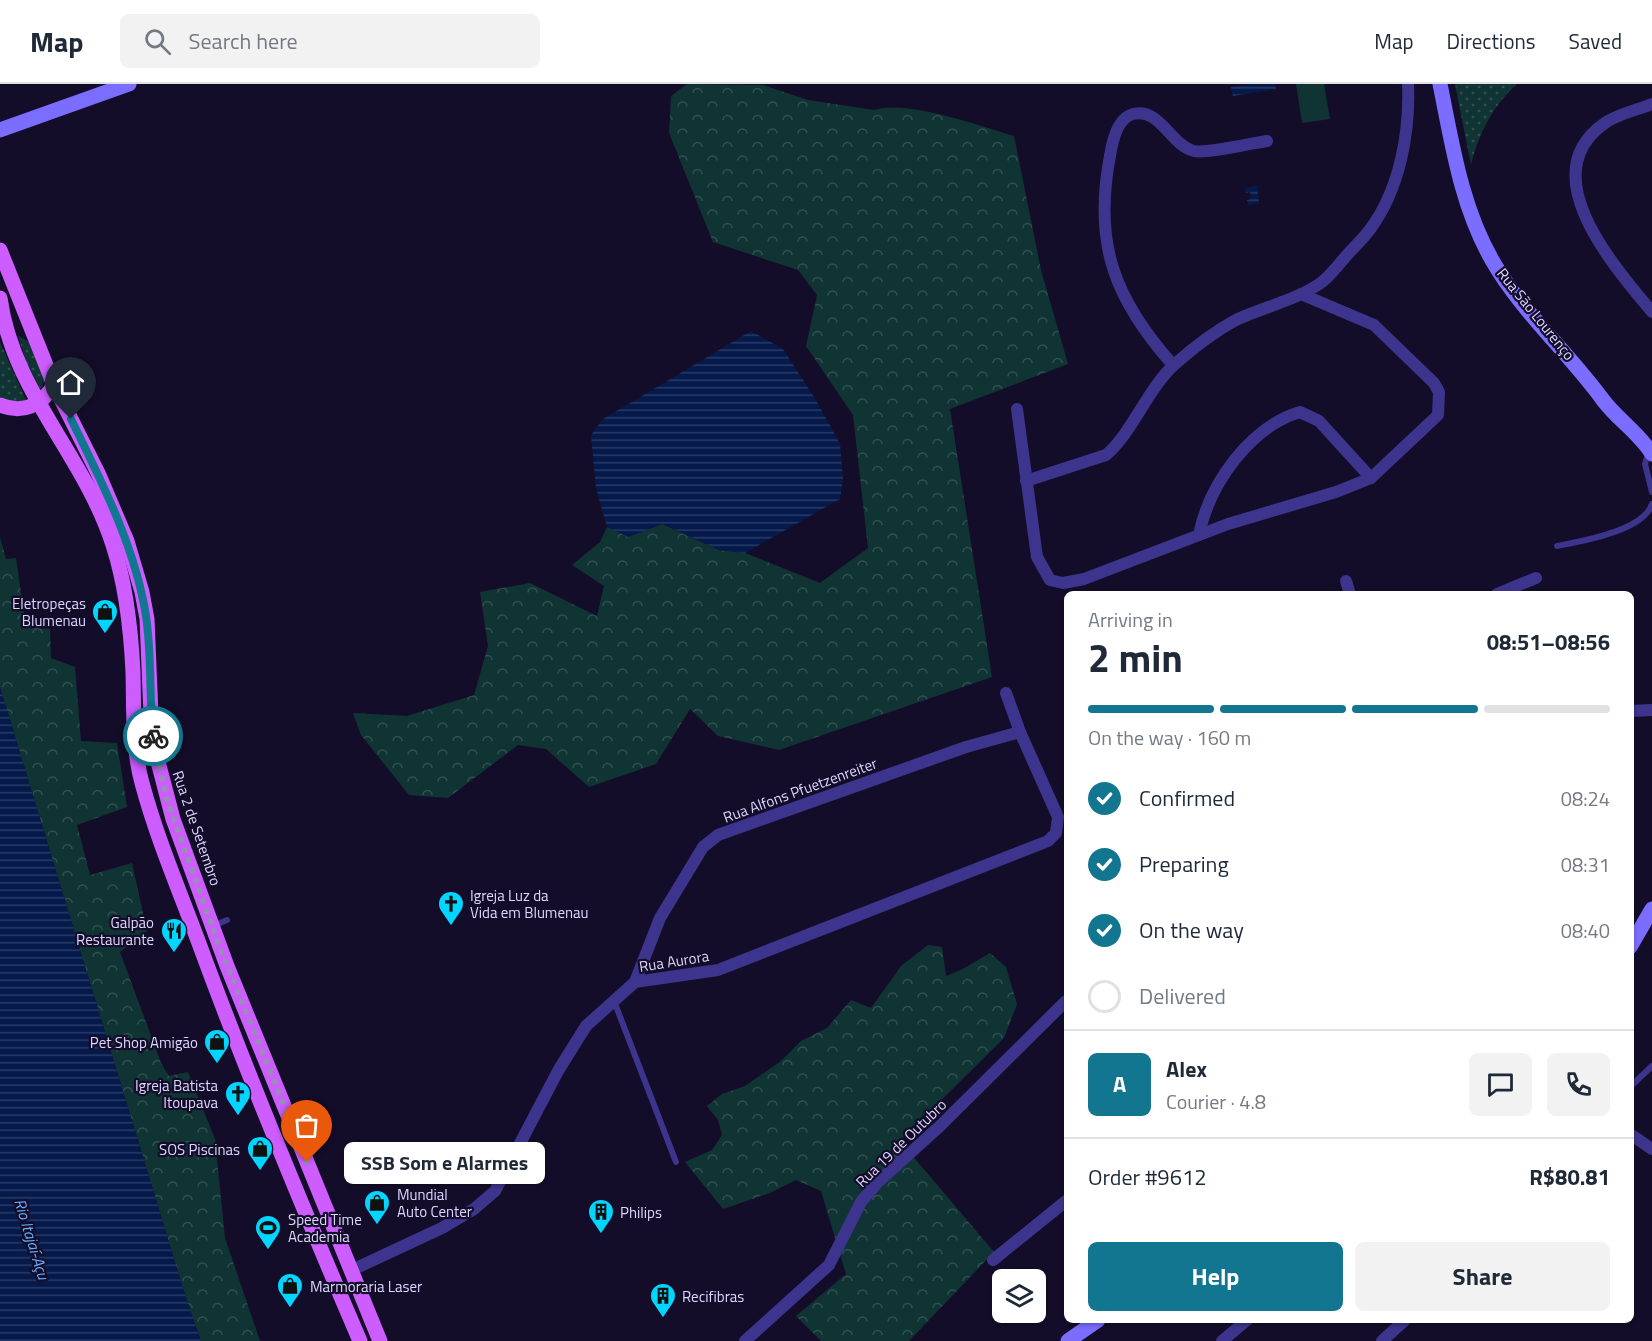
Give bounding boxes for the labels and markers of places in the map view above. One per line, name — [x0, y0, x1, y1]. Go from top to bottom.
pin — [45, 357, 96, 419]
place label: Eletropeças Blumenau — [12, 592, 86, 632]
shop icon: Eletropeças Blumenau — [90, 597, 120, 635]
place label: Igreja Luz da Vida em Blumenau — [470, 884, 589, 924]
church icon: Igreja Luz da Vida em Blumenau — [436, 889, 466, 927]
place label: Galpão Restaurante — [76, 911, 154, 951]
restaurant icon: Galpão Restaurante — [159, 916, 189, 954]
shop icon: Pet Shop Amigão — [202, 1027, 232, 1065]
place label: Pet Shop Amigão — [90, 1031, 198, 1054]
place label: Igreja Batista Itoupava — [135, 1074, 218, 1114]
church icon: Igreja Batista Itoupava — [223, 1079, 253, 1117]
pin — [281, 1100, 332, 1162]
shop icon: SOS Piscinas — [245, 1134, 275, 1172]
place label: SOS Piscinas — [159, 1138, 240, 1161]
callout: SSB Som e Alarmes — [343, 1141, 544, 1183]
place label: Mundial Auto Center — [397, 1183, 472, 1223]
shop icon: Mundial Auto Center — [362, 1188, 392, 1226]
building icon: Philips — [586, 1197, 616, 1235]
place label: Philips — [620, 1201, 662, 1224]
place label: Speed Time Academia — [288, 1208, 362, 1248]
sports icon: Speed Time Academia — [253, 1213, 283, 1251]
shop icon: Marmoraria Laser — [275, 1271, 305, 1309]
place label: Marmoraria Laser — [310, 1275, 422, 1298]
building icon: Recifibras — [648, 1281, 678, 1319]
place label: Recifibras — [682, 1285, 744, 1308]

